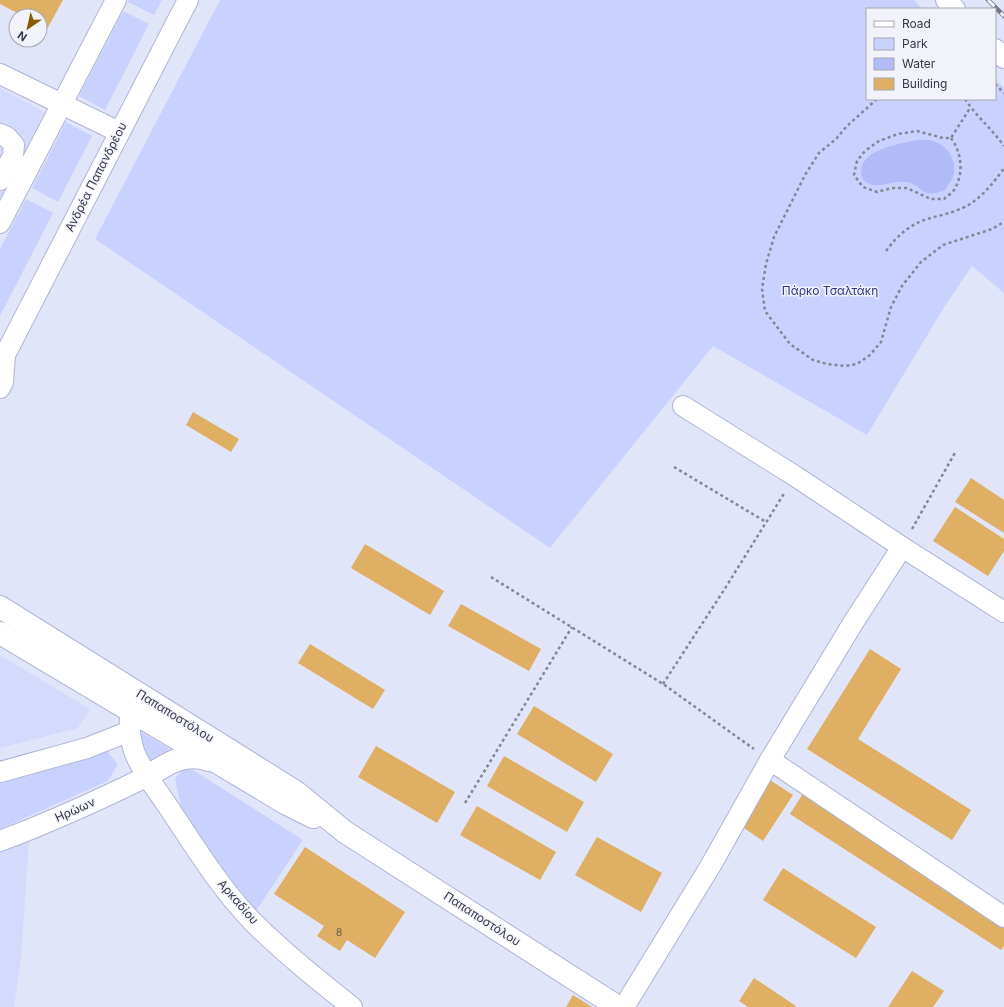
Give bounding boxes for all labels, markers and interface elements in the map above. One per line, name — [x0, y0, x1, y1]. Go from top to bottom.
north arrow — [8, 8, 48, 48]
legend — [866, 8, 996, 100]
text: Road — [902, 16, 931, 31]
text: N — [15, 28, 30, 44]
text: Park — [902, 36, 928, 51]
text: Water — [902, 56, 936, 71]
text: Building — [902, 76, 947, 91]
street label: Ανδρέα Παπανδρέου — [61, 120, 130, 234]
park label: Πάρκο Τσαλτάκη — [782, 283, 878, 298]
street label: Παπαποστόλου — [134, 686, 217, 745]
street label: Ηρώων — [52, 794, 97, 825]
street label: Αρκαδίου — [215, 876, 262, 927]
street label: Παπαποστόλου — [441, 888, 524, 949]
house number: 8 — [336, 926, 342, 938]

